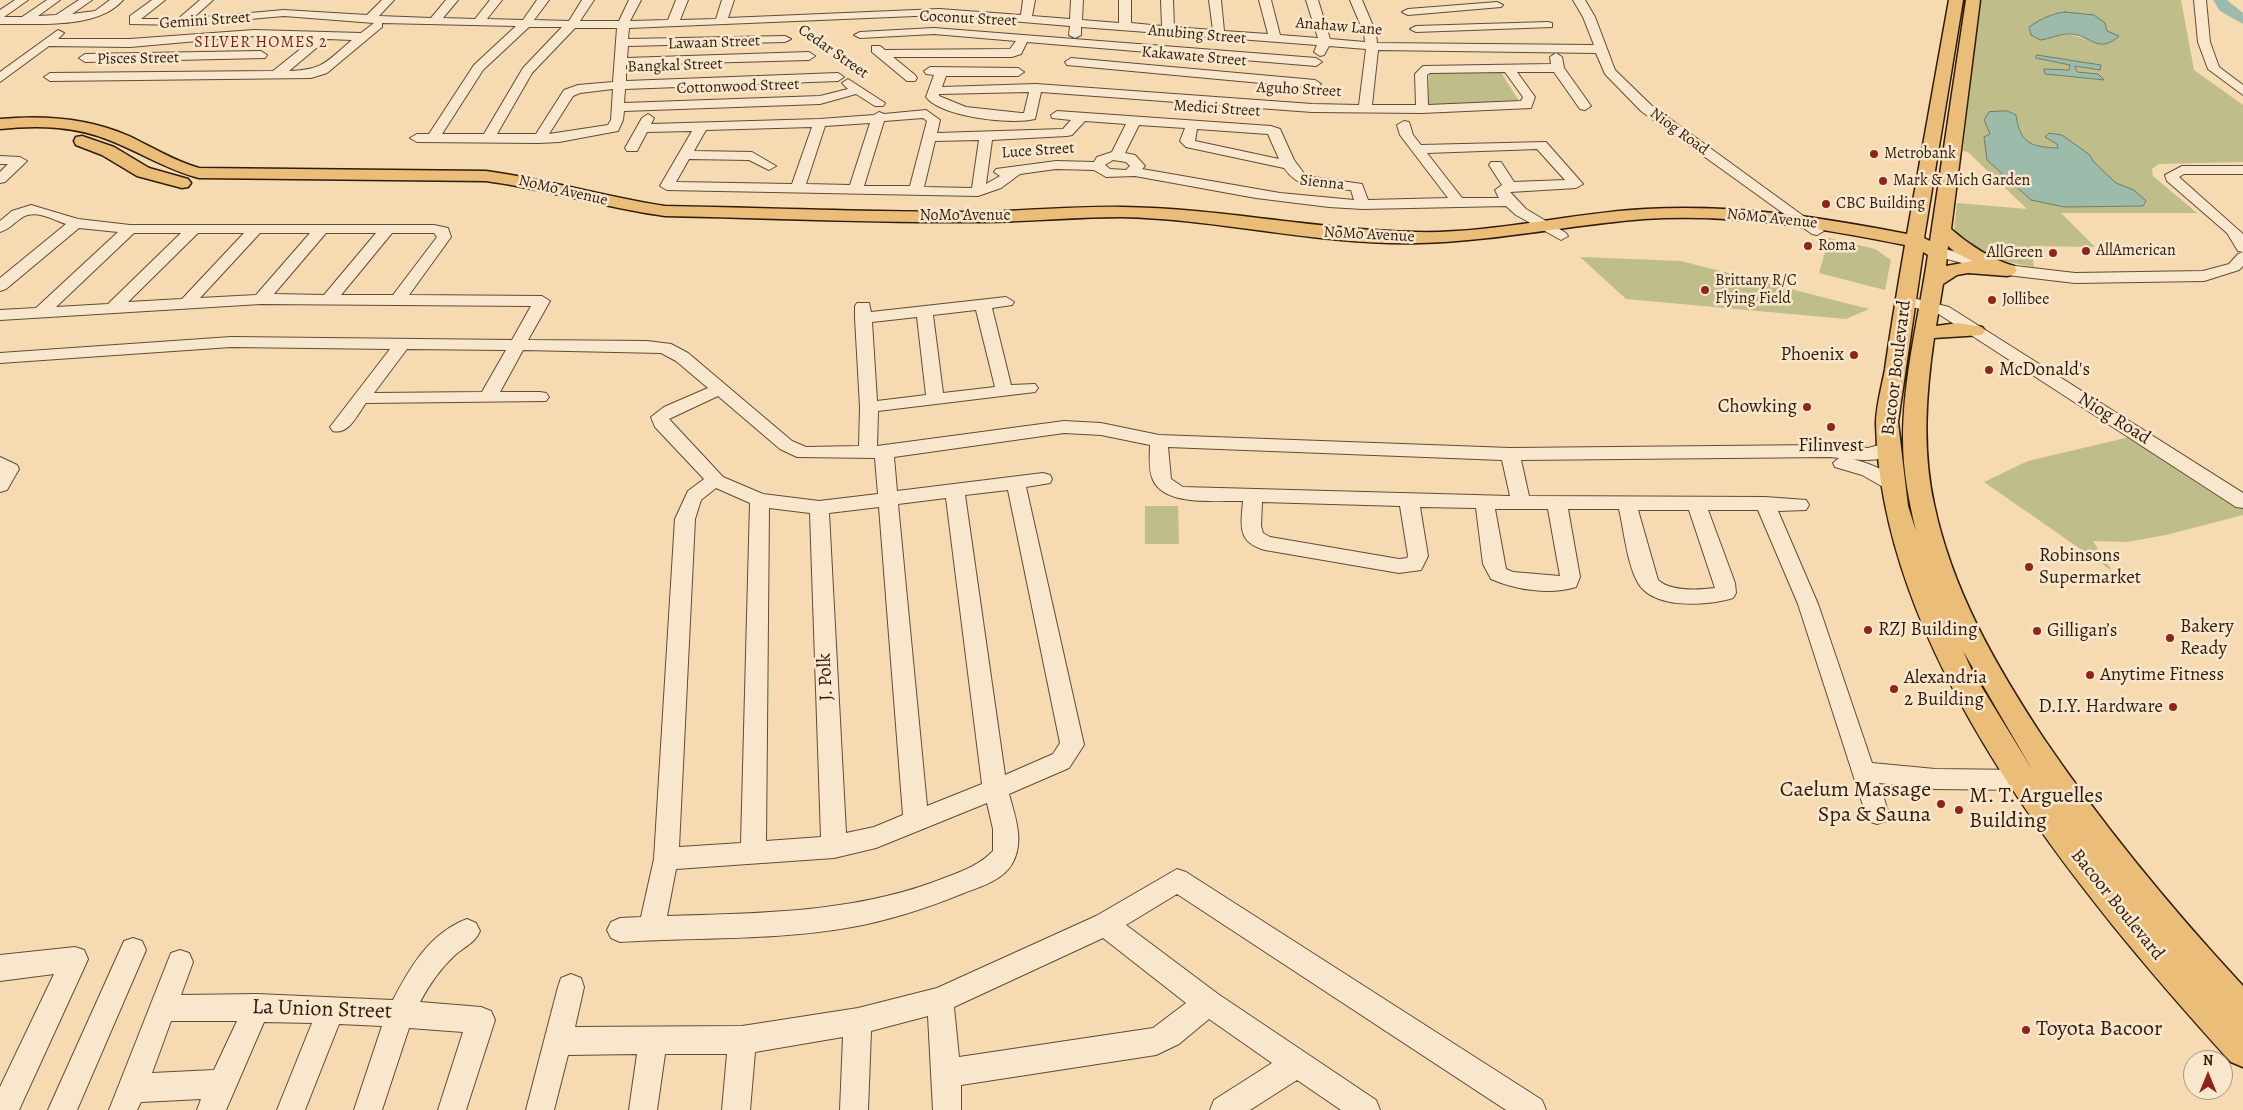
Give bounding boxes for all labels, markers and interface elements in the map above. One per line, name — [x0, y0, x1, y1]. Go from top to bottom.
street label: Coconut Street — [919, 7, 1017, 31]
street label: Gemini Street — [159, 8, 251, 34]
street label: Anahaw Lane — [1295, 14, 1383, 40]
street label: Cedar Street — [794, 21, 872, 83]
street label: Anubing Street — [1147, 21, 1247, 49]
street label: Lawaan Street — [667, 32, 761, 54]
district label: SILVER HOMES 2 — [193, 33, 329, 53]
street label: Kakawate Street — [1141, 43, 1247, 71]
street label: Pisces Street — [97, 49, 179, 69]
street label: Bangkal Street — [627, 55, 723, 77]
street label: Cottonwood Street — [676, 75, 800, 99]
street label: Aguho Street — [1256, 78, 1342, 102]
street label: Medici Street — [1173, 96, 1261, 122]
street label: Niog Road — [1646, 104, 1712, 160]
street label: Luce Street — [1001, 139, 1075, 163]
place label: Metrobank — [1884, 144, 1956, 164]
marker: Metrobank — [1868, 148, 1880, 160]
street label: NoMo Avenue — [516, 171, 610, 211]
street label: Sienna — [1299, 171, 1345, 195]
place label: Mark & Mich Garden — [1893, 171, 2030, 191]
marker: Mark & Mich Garden — [1877, 175, 1889, 187]
place label: CBC Building — [1836, 194, 1925, 214]
marker: CBC Building — [1820, 198, 1832, 210]
street label: NoMo Avenue — [1726, 205, 1818, 233]
street label: NoMo Avenue — [919, 206, 1011, 226]
street label: NoMo Avenue — [1323, 223, 1415, 247]
place label: Roma — [1818, 236, 1856, 256]
marker: Roma — [1802, 240, 1814, 252]
place label: AllAmerican — [2096, 241, 2176, 261]
place label: AllGreen — [1987, 243, 2043, 263]
marker: AllAmerican — [2080, 245, 2092, 257]
marker: AllGreen — [2047, 247, 2059, 259]
place label: Brittany R/C Flying Field — [1715, 271, 1797, 309]
marker: Brittany R/C Flying Field — [1699, 284, 1711, 296]
place label: Jollibee — [2002, 290, 2049, 310]
marker: Jollibee — [1986, 294, 1998, 306]
street label: Bacoor Boulevard — [1877, 299, 1917, 437]
place label: Phoenix — [1781, 344, 1844, 366]
marker: Phoenix — [1848, 349, 1860, 361]
place label: McDonald's — [1999, 359, 2090, 381]
marker: McDonald's — [1983, 364, 1995, 376]
street label: Niog Road — [2074, 388, 2154, 450]
place label: Chowking — [1718, 396, 1797, 418]
marker: Chowking — [1801, 401, 1813, 413]
marker: Filinvest — [1825, 421, 1837, 433]
place label: Filinvest — [1798, 435, 1864, 457]
place label: Robinsons Supermarket — [2039, 545, 2141, 589]
marker: Robinsons Supermarket — [2023, 561, 2035, 573]
place label: Bakery Ready — [2180, 616, 2234, 660]
place label: RZJ Building — [1878, 619, 1977, 641]
place label: Gilligan’s — [2047, 620, 2117, 642]
marker: RZJ Building — [1862, 624, 1874, 636]
marker: Gilligan’s — [2031, 625, 2043, 637]
marker: Bakery Ready — [2164, 632, 2176, 644]
street label: J. Polk — [813, 653, 839, 701]
place label: Anytime Fitness — [2100, 664, 2224, 686]
place label: Alexandria 2 Building — [1904, 667, 1987, 711]
marker: Anytime Fitness — [2084, 669, 2096, 681]
marker: Alexandria 2 Building — [1888, 683, 1900, 695]
place label: D.I.Y. Hardware — [2038, 696, 2163, 718]
marker: D.I.Y. Hardware — [2167, 701, 2179, 713]
place label: Caelum Massage Spa & Sauna — [1780, 778, 1931, 829]
place label: M. T. Arguelles Building — [1969, 784, 2103, 836]
marker: Caelum Massage Spa & Sauna — [1935, 798, 1947, 810]
marker: M. T. Arguelles Building — [1953, 804, 1965, 816]
street label: Bacoor Boulevard — [2065, 845, 2169, 965]
street label: La Union Street — [252, 994, 392, 1026]
place label: Toyota Bacoor — [2036, 1017, 2162, 1043]
marker: Toyota Bacoor — [2020, 1024, 2032, 1036]
north arrow — [2183, 1050, 2233, 1100]
text: N — [2203, 1051, 2213, 1070]

